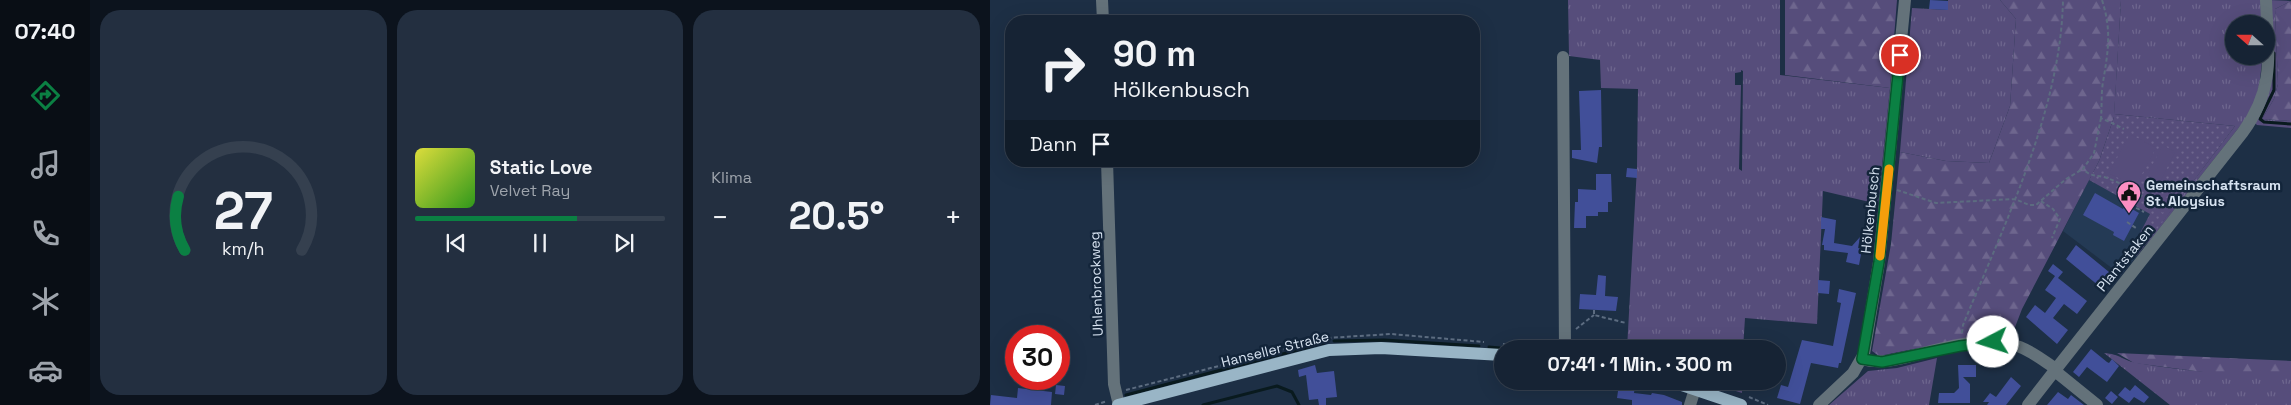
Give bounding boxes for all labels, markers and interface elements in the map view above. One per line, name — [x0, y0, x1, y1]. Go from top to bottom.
north arrow — [2225, 15, 2275, 65]
map controls — [2225, 15, 2275, 65]
text: 07:40 — [15, 17, 75, 45]
text: 90 m — [1113, 32, 1196, 76]
pin — [1879, 34, 1921, 76]
icon: right — [1030, 35, 1095, 100]
icon: arrive — [1886, 41, 1914, 69]
text: Hölkenbusch — [1113, 75, 1250, 103]
icon: directions — [28, 78, 63, 113]
icon: arrive — [1087, 130, 1115, 158]
text: Dann — [1030, 132, 1077, 157]
icon: music — [28, 147, 63, 182]
text: Static Love — [490, 155, 593, 180]
street label: Hölkenbusch — [1856, 166, 1884, 254]
text: Klima — [711, 167, 752, 188]
place label: Gemeinschaftsraum St. Aloysius — [2146, 176, 2281, 210]
text: 27 — [214, 178, 273, 244]
text: Velvet Ray — [490, 180, 570, 201]
public building icon: Gemeinschaftsraum St. Aloysius — [2116, 180, 2142, 214]
text: 20.5° — [789, 192, 885, 240]
text: − — [711, 199, 729, 235]
text: + — [945, 199, 962, 235]
icon: phone — [28, 216, 63, 251]
street label: Plantstaken — [2093, 221, 2157, 295]
icon: previous — [442, 229, 470, 257]
icon: pause — [526, 229, 554, 257]
icon: next — [610, 229, 638, 257]
street label: Uhlenbrockweg — [1085, 231, 1107, 337]
text: km/h — [222, 237, 265, 260]
icon: climate — [28, 284, 63, 319]
position arrow — [1966, 315, 2018, 367]
speed limit sign: 30 — [1005, 325, 1070, 390]
street label: Hanseller Straße — [1219, 327, 1331, 371]
text: 07:41 · 1 Min. · 300 m — [1548, 352, 1732, 377]
icon: car — [28, 353, 63, 388]

